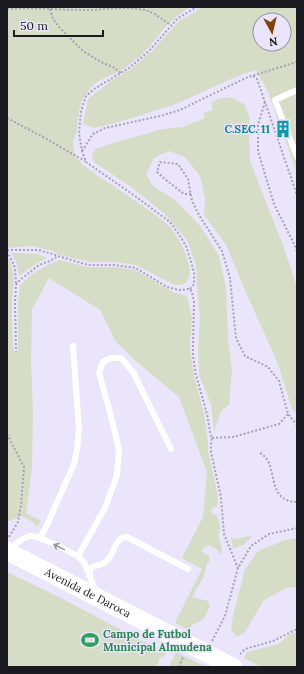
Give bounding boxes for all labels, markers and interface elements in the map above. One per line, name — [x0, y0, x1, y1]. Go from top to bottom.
scale bar — [14, 12, 103, 38]
north arrow — [252, 12, 292, 52]
text: 50 m — [20, 18, 48, 33]
text: N — [268, 34, 279, 49]
building icon: C.SEC. 11 — [273, 119, 293, 139]
place label: C.SEC. 11 — [224, 122, 271, 136]
one-way arrow — [54, 543, 66, 550]
street label: Avenida de Daroca — [42, 564, 134, 621]
place label: Campo de Futbol Municipal Almudena — [103, 627, 212, 654]
sports icon: Campo de Futbol Municipal Almudena — [80, 630, 100, 650]

